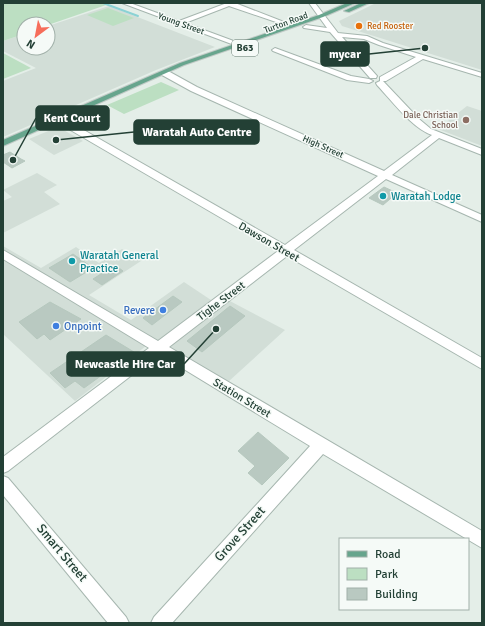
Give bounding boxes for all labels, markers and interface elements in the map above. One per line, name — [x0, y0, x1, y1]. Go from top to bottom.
street label: Turton Road — [262, 10, 310, 36]
street label: Young Street — [156, 11, 206, 37]
north arrow — [16, 16, 56, 56]
marker: Red Rooster — [354, 21, 364, 31]
place label: Red Rooster — [367, 21, 414, 32]
text: N — [24, 37, 38, 52]
road number: B63 — [232, 40, 258, 56]
callout: mycar — [321, 42, 369, 66]
text: mycar — [329, 47, 361, 62]
callout: Kent Court — [36, 106, 109, 130]
place label: Dale Christian School — [403, 110, 458, 131]
text: Kent Court — [44, 111, 101, 126]
marker: Dale Christian School — [461, 115, 471, 125]
callout: Waratah Auto Centre — [134, 120, 259, 144]
text: Waratah Auto Centre — [142, 125, 252, 140]
street label: High Street — [301, 133, 345, 161]
place label: Waratah Lodge — [391, 190, 461, 203]
marker: Waratah Lodge — [378, 191, 388, 201]
street label: Dawson Street — [236, 219, 302, 265]
place label: Waratah General Practice — [80, 249, 159, 275]
marker: Waratah General Practice — [67, 256, 77, 266]
street label: Tighe Street — [194, 279, 248, 323]
place label: Revere — [123, 304, 155, 317]
marker: Revere — [158, 305, 168, 315]
place label: Onpoint — [64, 320, 102, 333]
marker: Onpoint — [51, 321, 61, 331]
callout: Newcastle Hire Car — [67, 352, 184, 376]
text: Newcastle Hire Car — [75, 357, 175, 372]
street label: Station Street — [211, 376, 273, 420]
street label: Grove Street — [211, 503, 269, 565]
street label: Smart Street — [33, 521, 91, 585]
legend — [339, 538, 469, 610]
text: Road — [375, 547, 401, 562]
text: Park — [375, 567, 398, 582]
text: Building — [375, 587, 418, 602]

